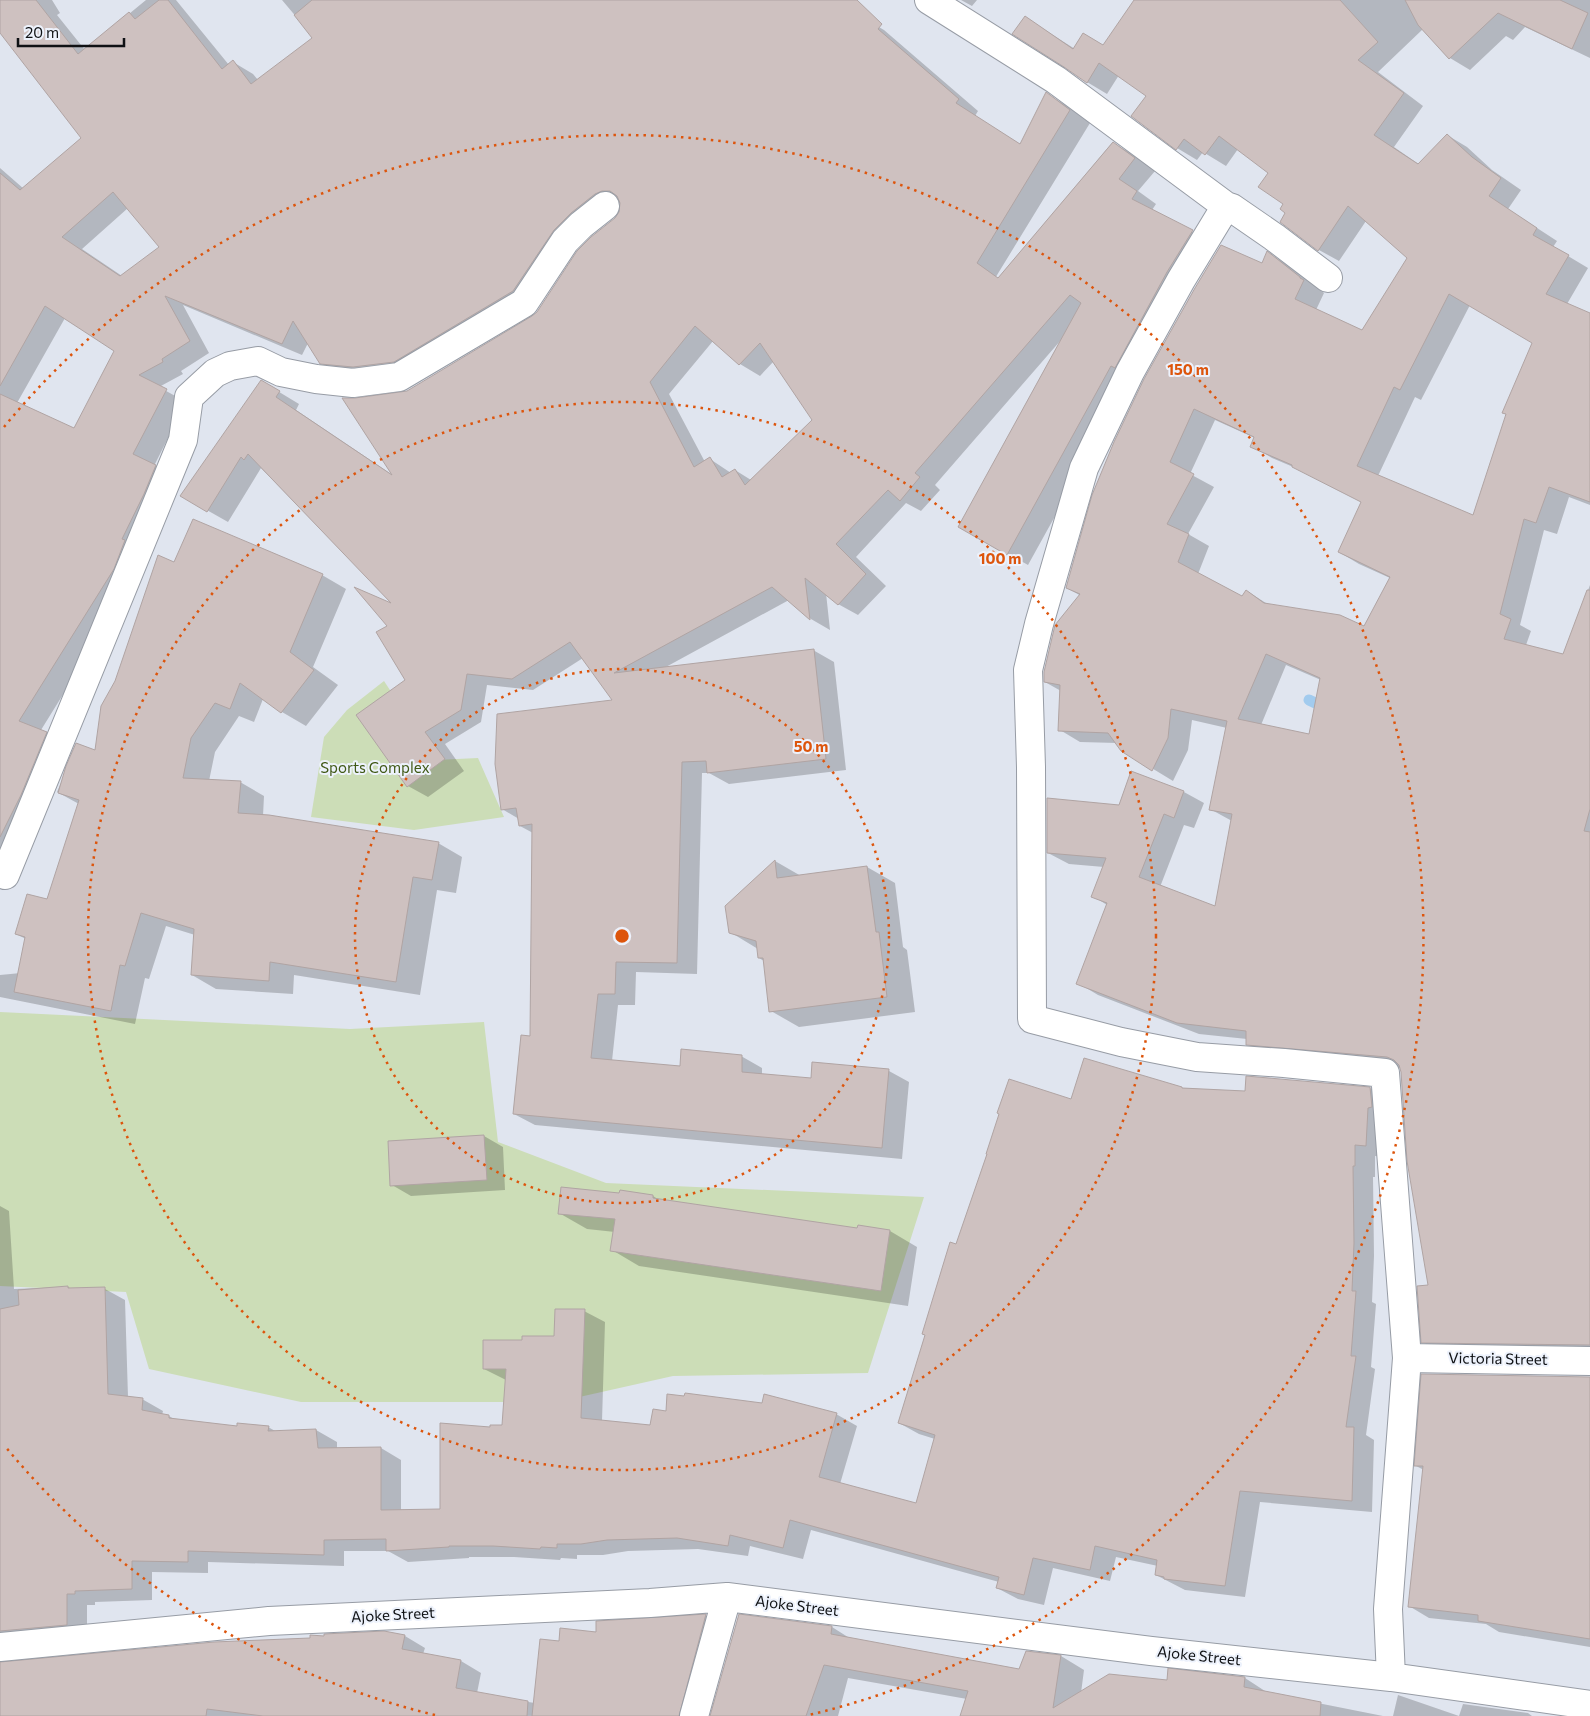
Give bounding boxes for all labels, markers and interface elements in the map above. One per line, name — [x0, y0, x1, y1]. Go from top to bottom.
scale bar — [18, 15, 124, 47]
text: 20 m — [25, 23, 59, 41]
text: 150 m — [1167, 360, 1209, 378]
text: 100 m — [979, 549, 1021, 567]
text: 50 m — [794, 737, 828, 755]
park label: Sports Complex — [320, 758, 430, 776]
centre of rings — [613, 927, 631, 945]
street label: Victoria Street — [1448, 1348, 1548, 1368]
street label: Ajoke Street — [754, 1591, 840, 1619]
street label: Ajoke Street — [350, 1603, 435, 1625]
street label: Ajoke Street — [1156, 1642, 1242, 1668]

